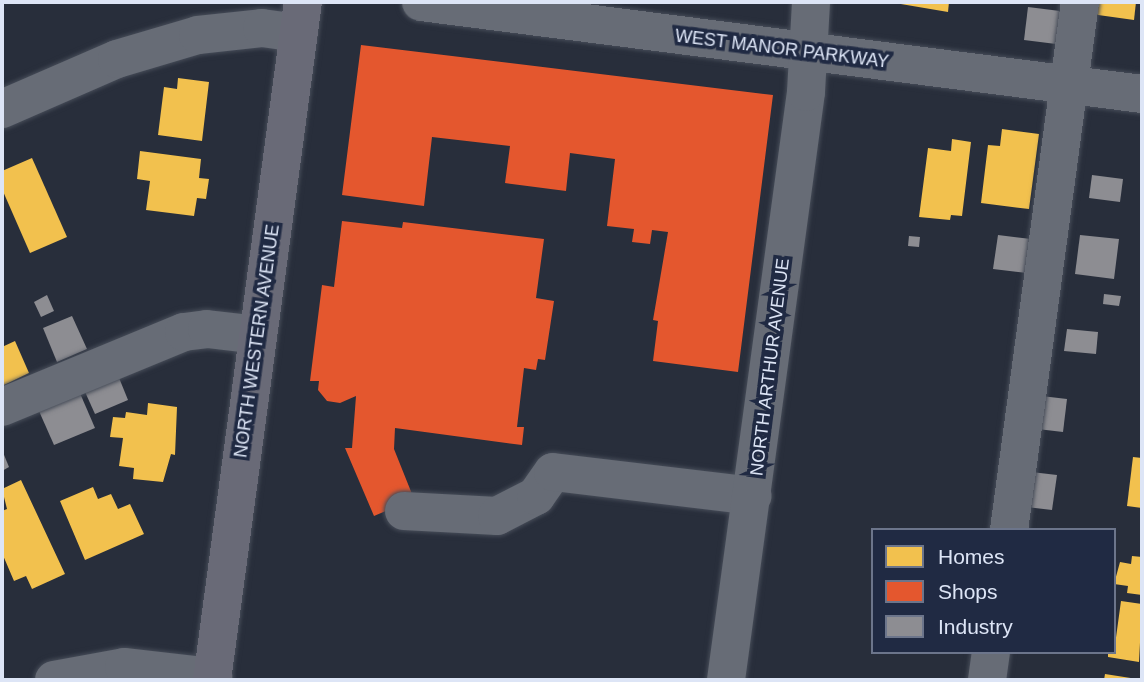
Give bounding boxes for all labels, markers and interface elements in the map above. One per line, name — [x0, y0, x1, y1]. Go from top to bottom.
street label: WEST MANOR PARKWAY — [674, 25, 890, 73]
street label: NORTH WESTERN AVENUE — [230, 222, 284, 460]
street label: NORTH ARTHUR AVENUE — [746, 256, 794, 478]
legend — [871, 528, 1116, 654]
text: Homes — [938, 545, 1005, 568]
text: Shops — [938, 580, 998, 603]
text: Industry — [938, 615, 1013, 638]

